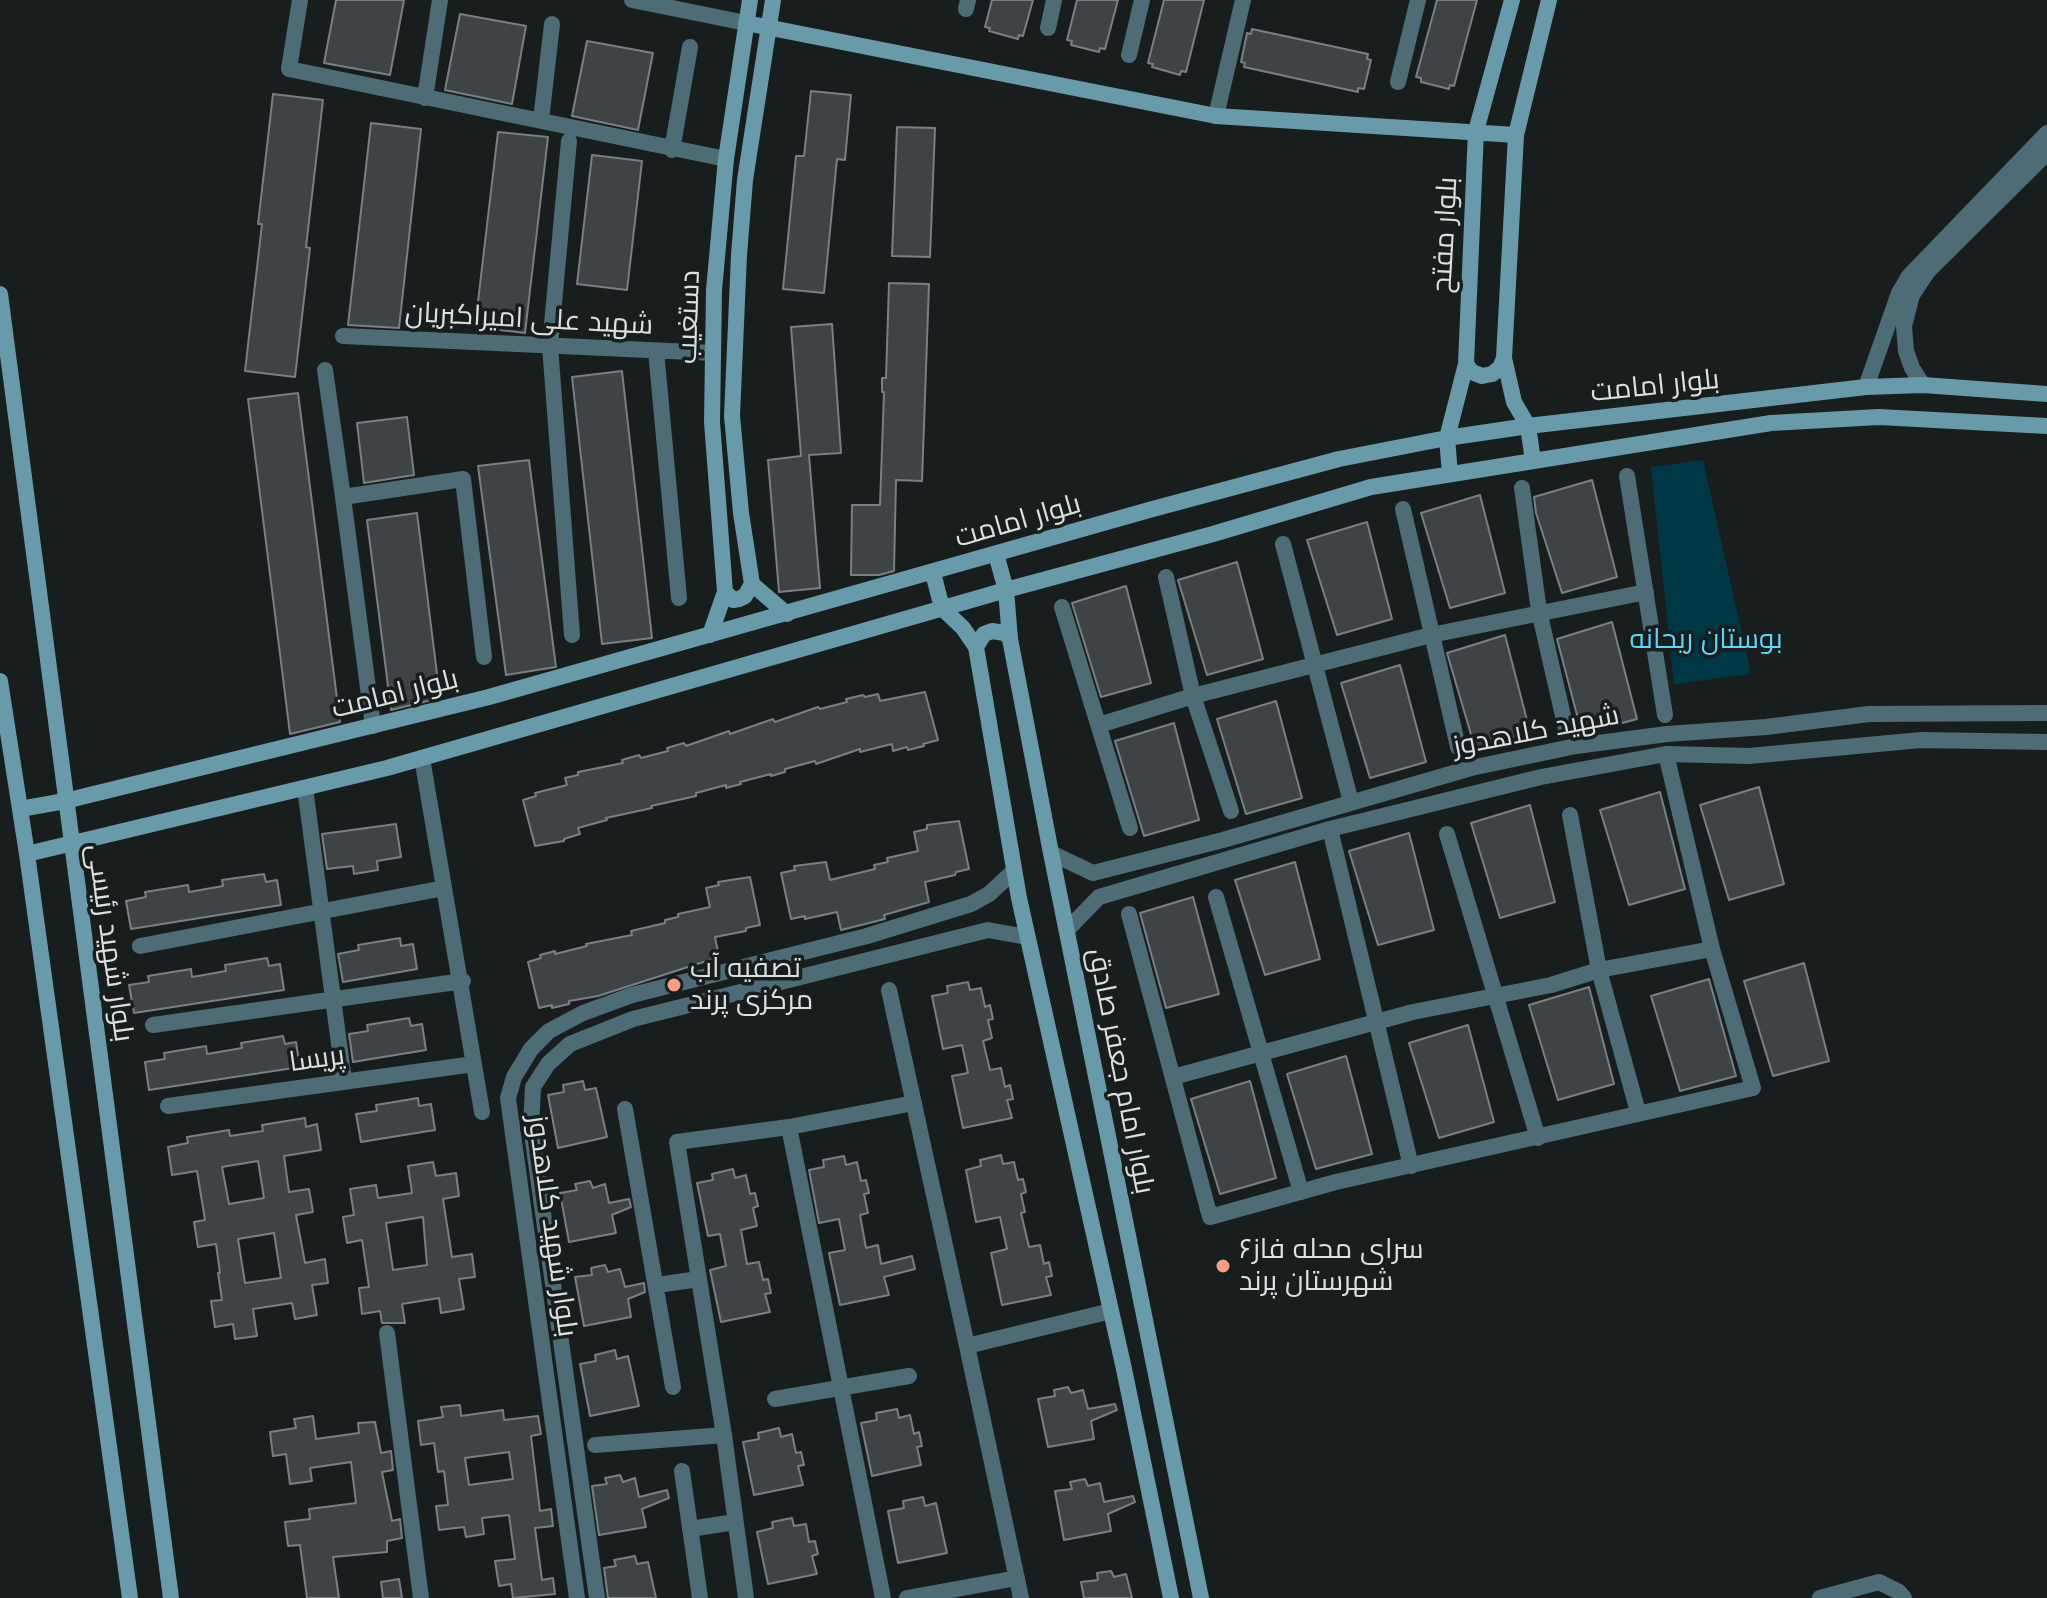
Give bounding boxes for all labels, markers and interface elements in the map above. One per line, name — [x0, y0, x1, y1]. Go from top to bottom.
street label: بلوار مفتح — [1425, 176, 1465, 294]
street label: دستغیب — [671, 270, 707, 364]
street label: شهید علی امیراکبریان — [404, 296, 654, 342]
street label: بلوار امامت — [1589, 363, 1721, 409]
street label: بلوار امامت — [951, 487, 1085, 555]
park label: بوستان ریحانه — [1629, 623, 1783, 657]
street label: بلوار امامت — [328, 662, 462, 726]
street label: شهید کلاهدوز — [1450, 698, 1622, 764]
street label: بلوار شهید رئیسی — [80, 842, 140, 1044]
street label: بلوار امام جعفر صادق — [1081, 945, 1161, 1197]
place label: تصفیه آب مرکزی پرند — [690, 952, 813, 1018]
marker: تصفیه آب مرکزی پرند — [665, 976, 683, 994]
street label: پریسا — [287, 1038, 347, 1080]
street label: بلوار شهید کلاهدوز — [520, 1113, 584, 1339]
place label: سرای محله فاز۶ شهرستان پرند — [1239, 1233, 1424, 1299]
marker: سرای محله فاز۶ شهرستان پرند — [1214, 1257, 1232, 1275]

